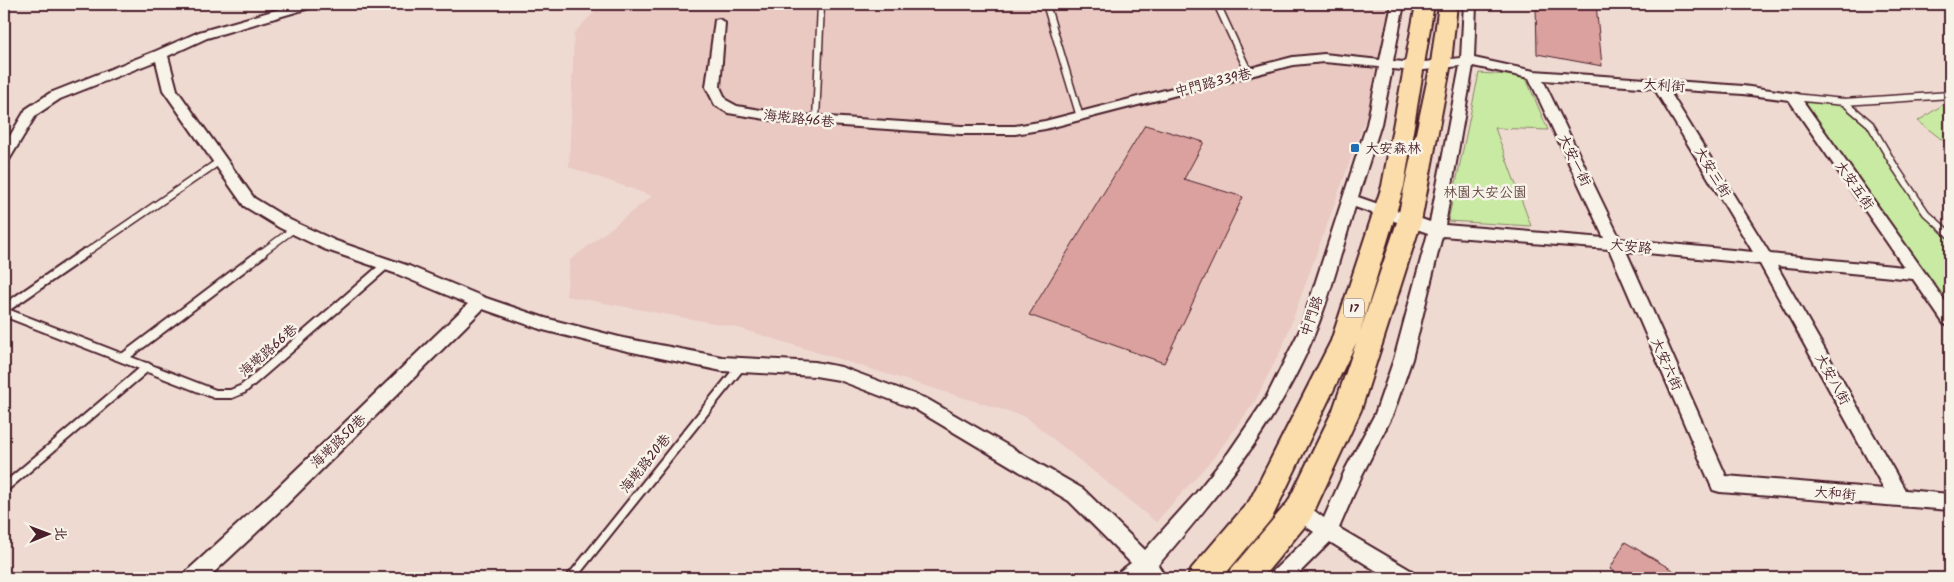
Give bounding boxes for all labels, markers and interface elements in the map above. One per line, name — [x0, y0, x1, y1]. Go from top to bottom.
street label: 中門路339巷 — [1172, 63, 1255, 103]
street label: 大利街 — [1642, 74, 1686, 98]
street label: 海墘路46巷 — [762, 104, 837, 134]
street label: 大安一街 — [1552, 130, 1596, 190]
place label: 大安森林 — [1365, 138, 1422, 160]
marker: 大安森林 — [1349, 142, 1361, 154]
street label: 大安三街 — [1688, 143, 1736, 202]
street label: 大安五街 — [1829, 156, 1879, 215]
park label: 林園大安公園 — [1443, 182, 1527, 204]
street label: 大安路 — [1609, 234, 1653, 260]
street label: 中門路 — [1295, 293, 1329, 340]
road number: 17 — [1344, 298, 1364, 318]
street label: 海墘路66巷 — [234, 318, 304, 383]
street label: 大安六街 — [1645, 334, 1688, 394]
street label: 大安八街 — [1809, 350, 1855, 409]
street label: 海墘路50巷 — [306, 409, 372, 474]
street label: 海墘路20巷 — [615, 428, 677, 498]
street label: 大和街 — [1813, 481, 1857, 507]
north arrow — [22, 510, 72, 560]
text: 北 — [49, 527, 71, 541]

